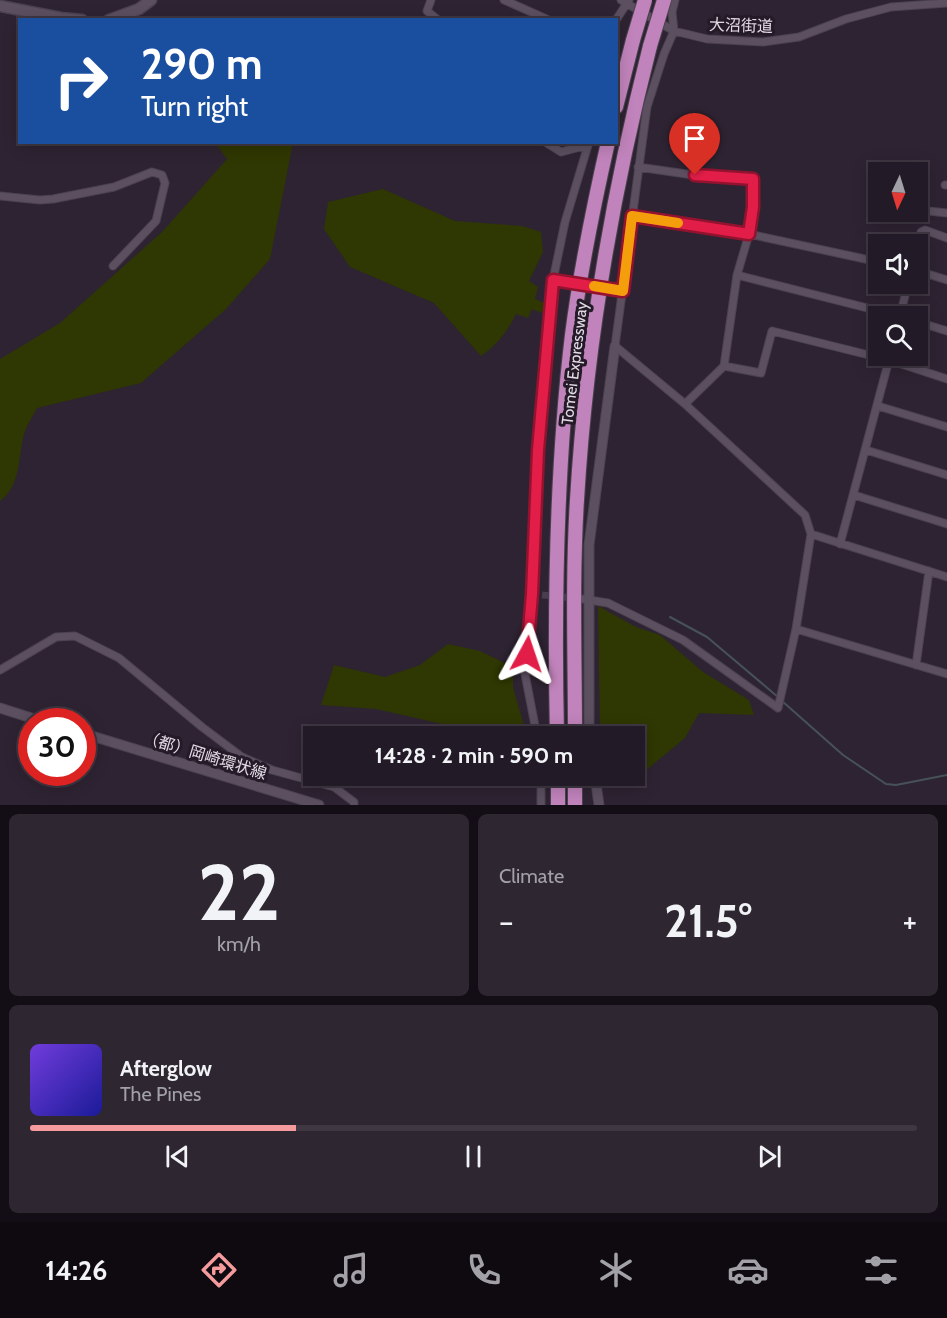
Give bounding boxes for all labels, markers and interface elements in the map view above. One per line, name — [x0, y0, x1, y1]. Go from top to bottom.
street label: 大沼街道 — [709, 15, 773, 36]
text: 290 m — [141, 38, 262, 90]
icon: right — [42, 42, 120, 120]
text: Turn right — [141, 90, 248, 123]
pin — [669, 113, 720, 175]
icon: arrive — [678, 122, 711, 155]
north arrow — [868, 162, 928, 222]
map controls — [868, 162, 928, 366]
button: sound — [868, 234, 928, 294]
street label: Tomei Expressway — [558, 300, 591, 426]
button: search — [868, 306, 928, 366]
position arrow — [495, 622, 559, 686]
speed limit sign: 30 — [18, 708, 96, 786]
street label: （都）岡崎環状線 — [141, 728, 269, 783]
text: 14:28 · 2 min · 590 m — [375, 742, 573, 769]
text: 22 — [198, 845, 280, 940]
text: Climate — [499, 864, 564, 888]
text: 21.5° — [664, 894, 752, 948]
text: − — [499, 901, 514, 941]
text: + — [902, 901, 917, 941]
text: km/h — [217, 932, 261, 956]
text: Afterglow — [120, 1055, 212, 1082]
text: The Pines — [120, 1082, 201, 1106]
icon: previous — [161, 1140, 194, 1173]
icon: pause — [457, 1140, 490, 1173]
icon: next — [753, 1140, 786, 1173]
icon: directions — [198, 1249, 240, 1291]
icon: music — [330, 1249, 372, 1291]
icon: phone — [463, 1249, 505, 1291]
icon: climate — [595, 1249, 637, 1291]
icon: car — [727, 1249, 769, 1291]
icon: filters — [860, 1249, 902, 1291]
text: 14:26 — [45, 1254, 107, 1287]

